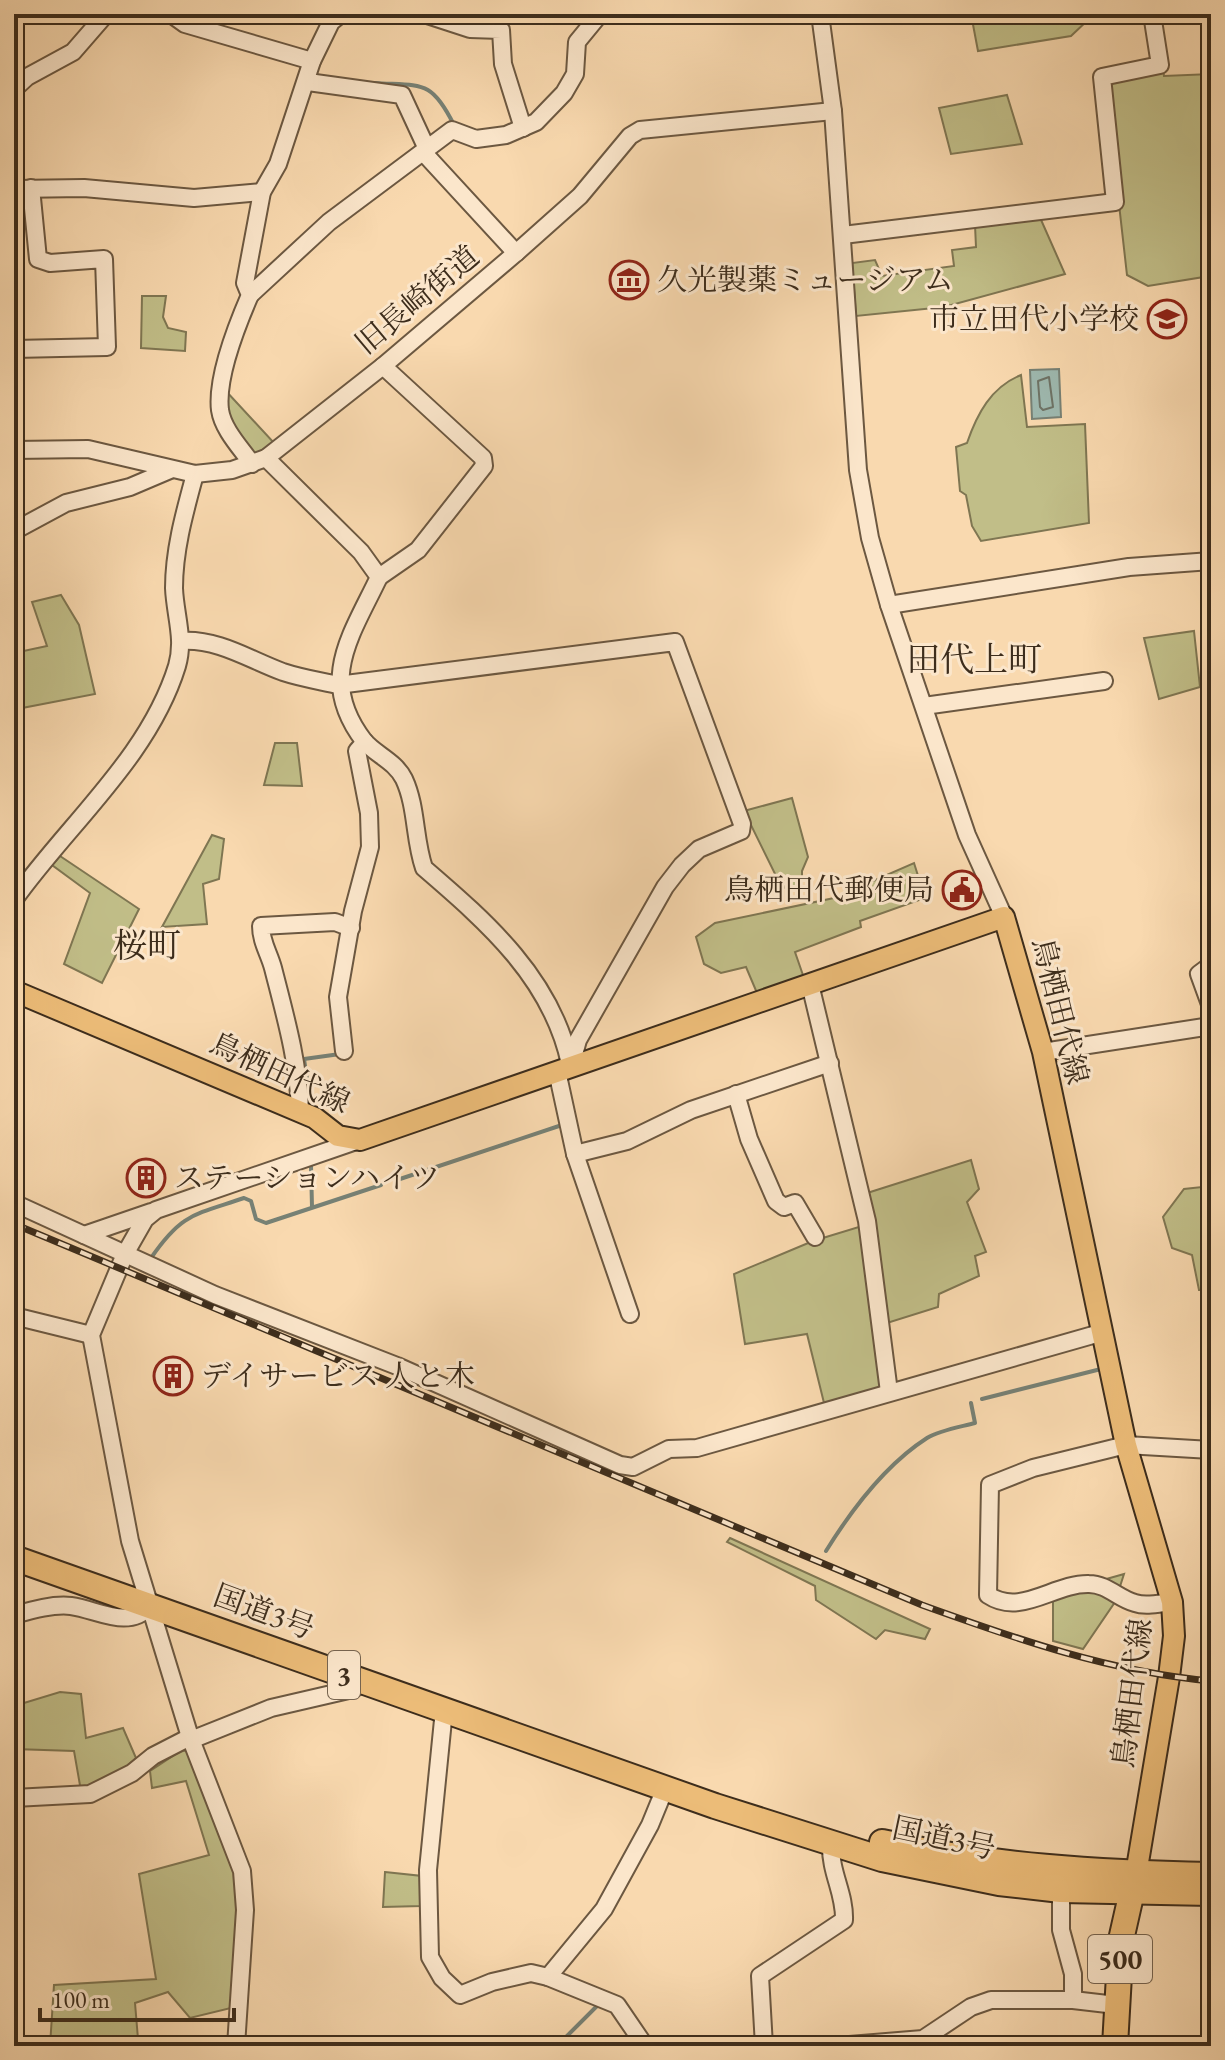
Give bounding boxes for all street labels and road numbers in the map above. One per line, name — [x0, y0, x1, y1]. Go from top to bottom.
street label: 旧長崎街道 — [347, 236, 487, 363]
street label: 鳥栖田代線 — [1023, 933, 1098, 1088]
street label: 鳥栖田代線 — [204, 1023, 356, 1122]
street label: 国道3号 — [208, 1575, 320, 1648]
street label: 鳥栖田代線 — [1103, 1616, 1160, 1770]
road number: 3 — [328, 1651, 360, 1699]
street label: 国道3号 — [889, 1808, 999, 1867]
road number: 500 — [1088, 1935, 1152, 1983]

